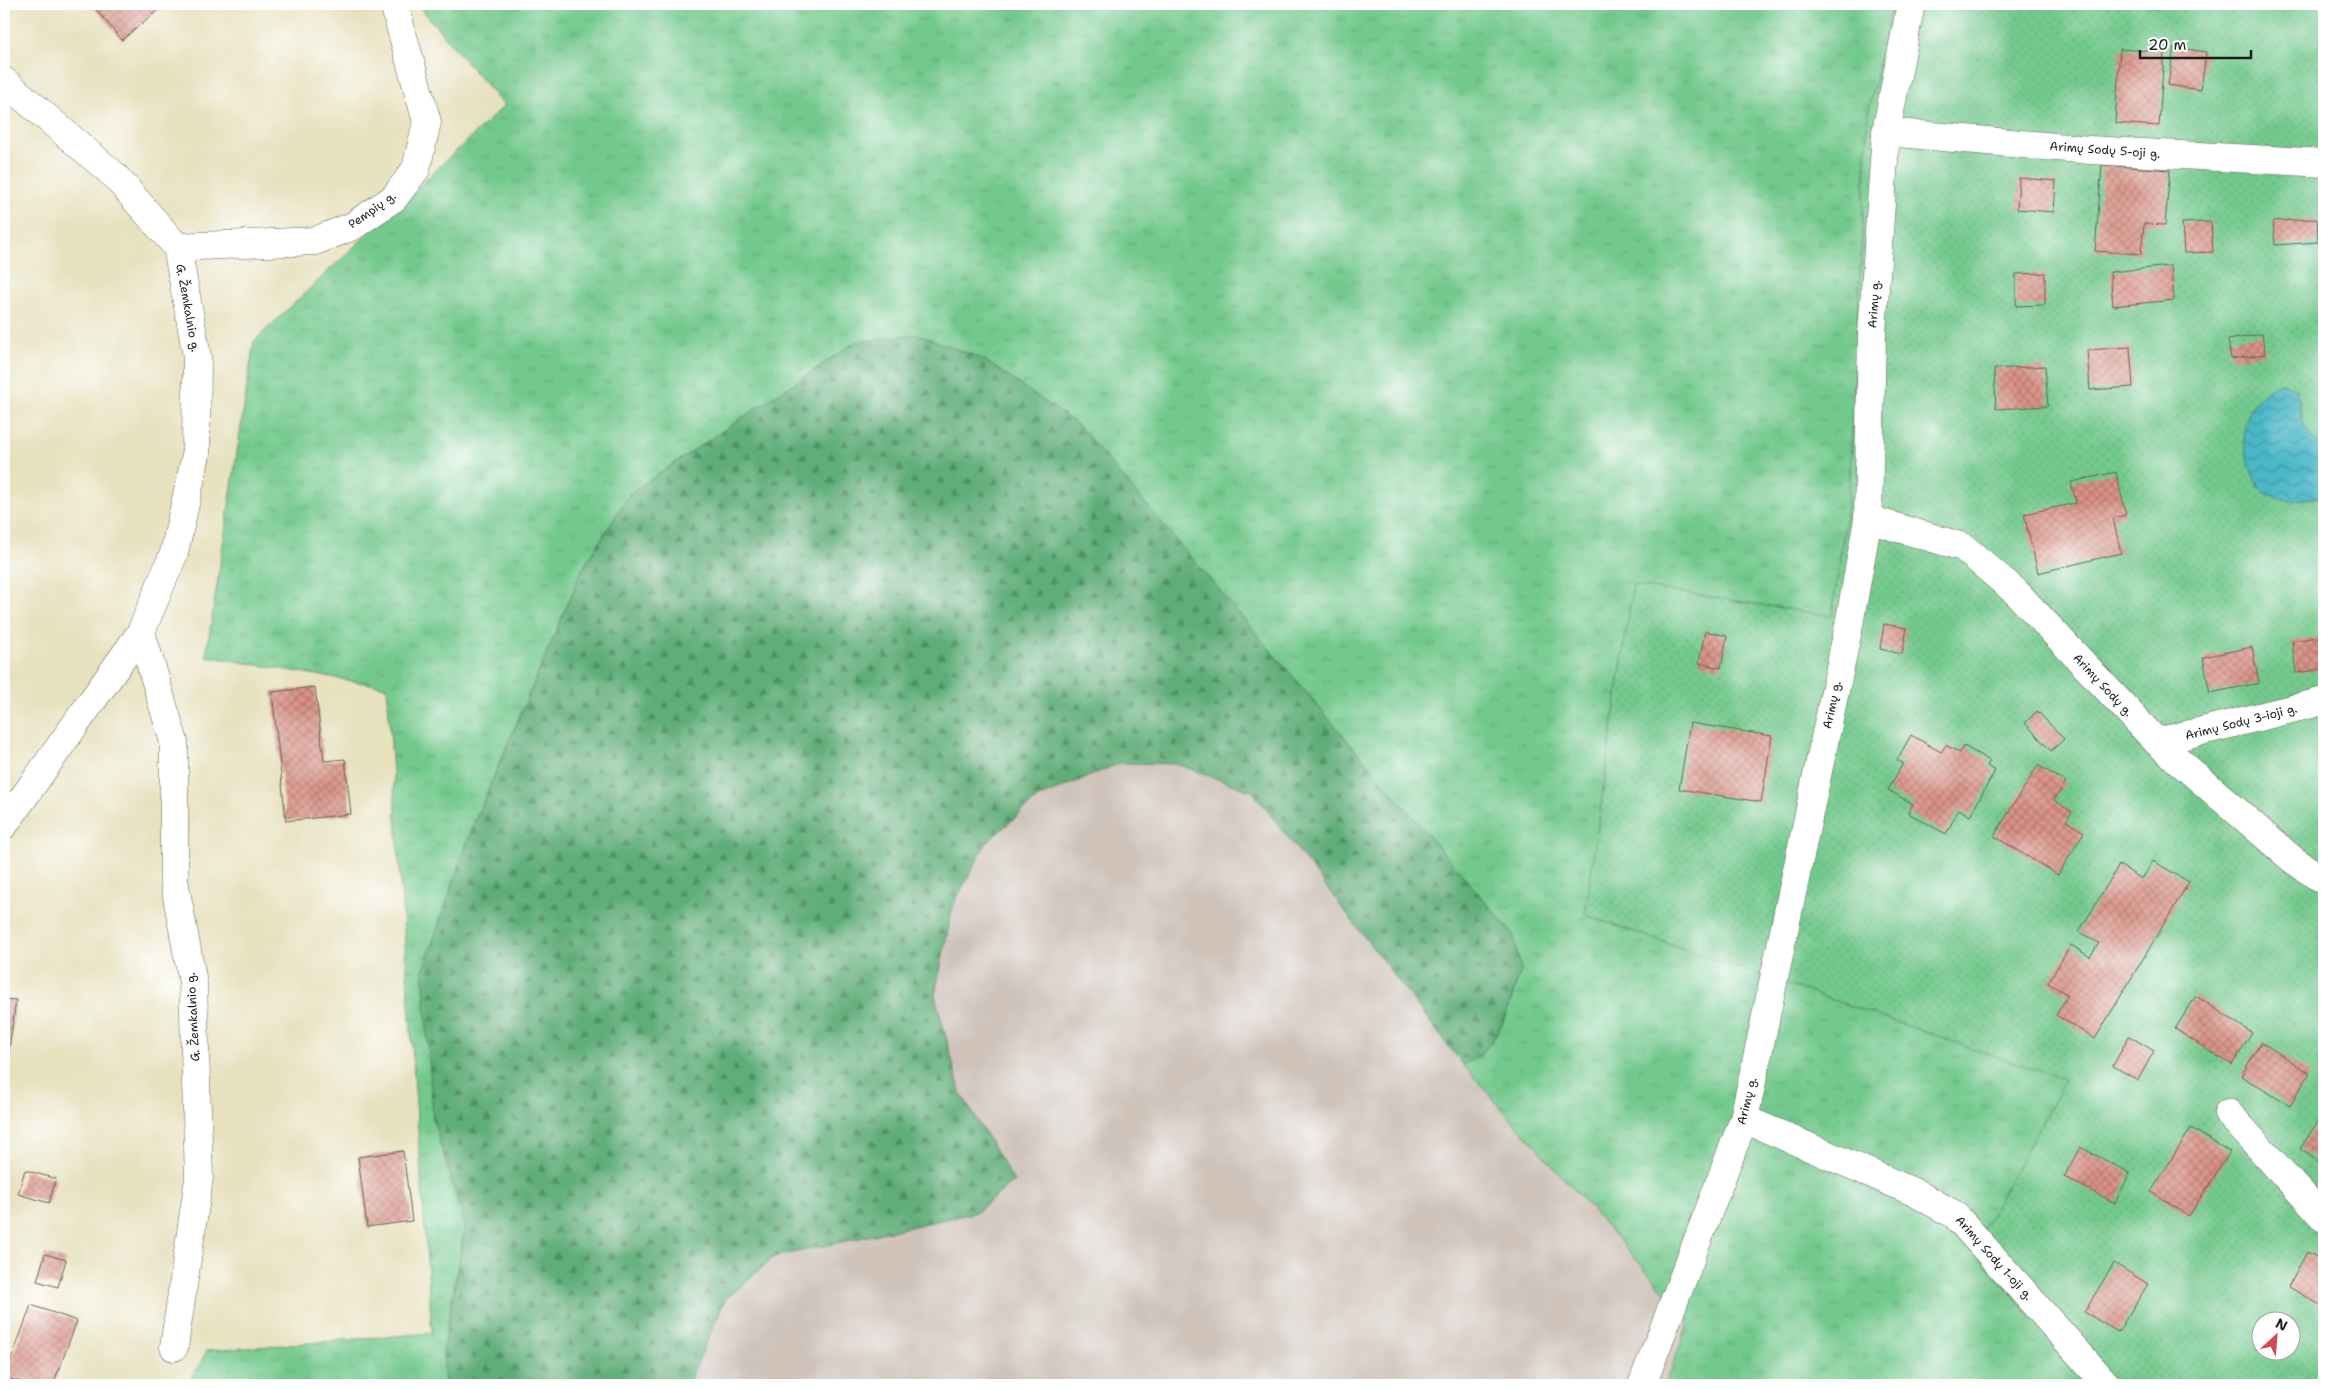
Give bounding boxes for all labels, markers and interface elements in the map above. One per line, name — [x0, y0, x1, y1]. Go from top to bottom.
scale bar — [2140, 28, 2252, 60]
text: 20 m — [2148, 35, 2187, 55]
street label: Arimų Sodų 5-oji g. — [2049, 138, 2161, 162]
street label: Pempių g. — [345, 188, 399, 232]
street label: G. Žemkalnio g. — [172, 263, 204, 353]
street label: Arimų g. — [1864, 279, 1884, 329]
street label: Arimų Sodų g. — [2070, 650, 2136, 720]
street label: Arimų g. — [1819, 680, 1845, 730]
street label: Arimų Sodų 3-ioji g. — [2183, 700, 2299, 744]
street label: G. Žemkalnio g. — [183, 972, 203, 1062]
street label: Arimų g. — [1733, 1076, 1761, 1126]
street label: Arimų Sodų 1-oji g. — [1952, 1212, 2036, 1304]
north arrow — [2250, 1312, 2300, 1362]
text: N — [2273, 1314, 2291, 1335]

